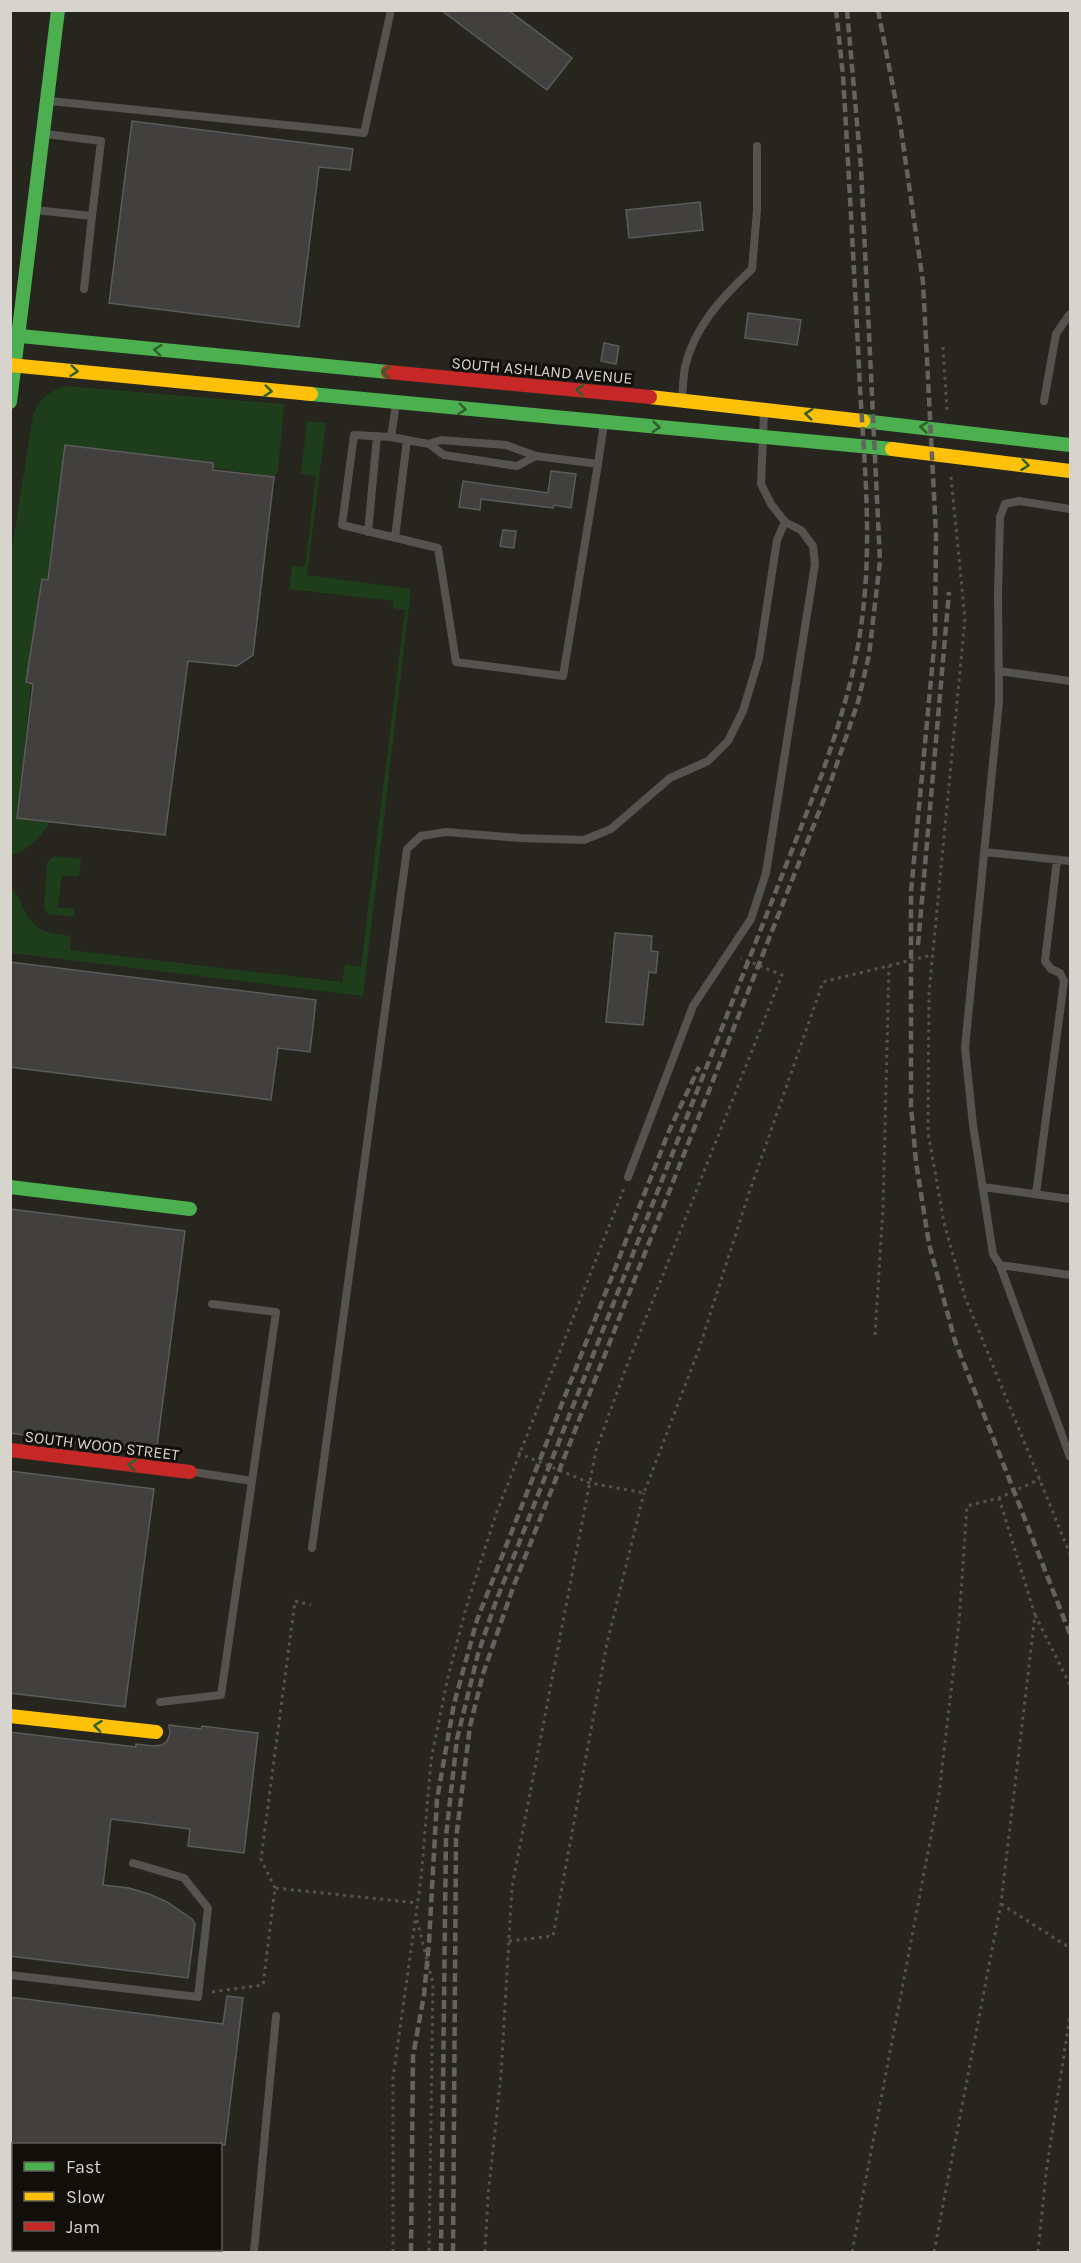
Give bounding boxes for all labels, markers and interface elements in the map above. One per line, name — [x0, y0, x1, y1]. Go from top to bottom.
one-way arrow — [153, 344, 162, 357]
street label: SOUTH ASHLAND AVENUE — [451, 353, 633, 388]
one-way arrow — [69, 364, 78, 377]
one-way arrow — [382, 366, 391, 379]
one-way arrow — [263, 384, 272, 397]
one-way arrow — [576, 384, 585, 397]
one-way arrow — [457, 402, 467, 415]
one-way arrow — [804, 408, 813, 421]
one-way arrow — [652, 420, 661, 433]
one-way arrow — [920, 421, 929, 434]
one-way arrow — [1020, 459, 1030, 471]
street label: SOUTH WOOD STREET — [23, 1427, 180, 1464]
one-way arrow — [127, 1459, 136, 1472]
one-way arrow — [93, 1720, 102, 1732]
legend — [12, 2143, 222, 2251]
text: Fast — [66, 2156, 101, 2178]
text: Slow — [66, 2186, 105, 2208]
text: Jam — [66, 2216, 100, 2238]

